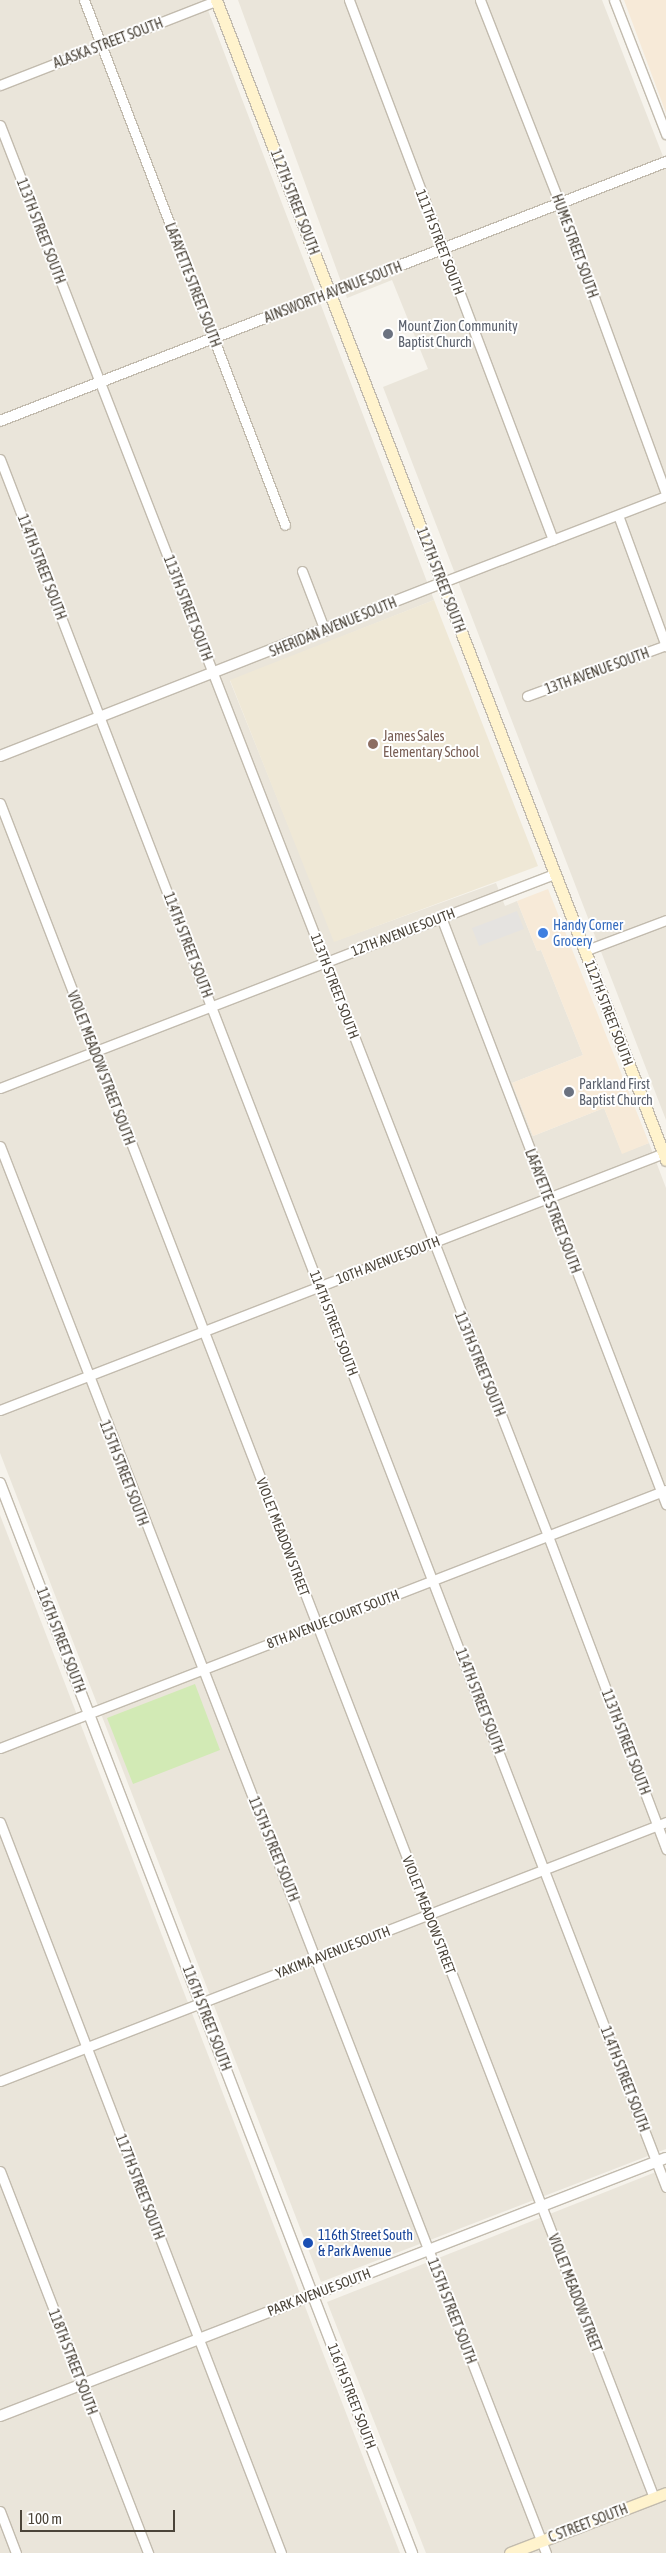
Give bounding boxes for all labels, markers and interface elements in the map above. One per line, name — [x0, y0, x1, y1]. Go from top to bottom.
street label: ALASKA STREET SOUTH — [51, 14, 165, 72]
street label: 112TH STREET SOUTH — [267, 147, 323, 257]
street label: 113TH STREET SOUTH — [13, 176, 69, 286]
street label: 111TH STREET SOUTH — [412, 187, 468, 297]
street label: HUME STREET SOUTH — [548, 192, 602, 300]
street label: LAFAYETTE STREET SOUTH — [162, 220, 224, 350]
street label: AINSWORTH AVENUE SOUTH — [262, 258, 404, 326]
place label: Mount Zion Community Baptist Church — [398, 318, 518, 351]
marker: Mount Zion Community Baptist Church — [382, 328, 394, 340]
street label: 114TH STREET SOUTH — [14, 512, 70, 622]
street label: 112TH STREET SOUTH — [413, 525, 469, 635]
street label: 113TH STREET SOUTH — [160, 553, 216, 663]
street label: SHERIDAN AVENUE SOUTH — [267, 594, 399, 660]
street label: 13TH AVENUE SOUTH — [543, 644, 651, 698]
place label: James Sales Elementary School — [383, 728, 479, 760]
marker: James Sales Elementary School — [367, 738, 379, 750]
street label: 114TH STREET SOUTH — [160, 890, 216, 1000]
street label: 12TH AVENUE SOUTH — [349, 904, 457, 960]
place label: Handy Corner Grocery — [553, 917, 623, 950]
marker: Handy Corner Grocery — [537, 927, 549, 939]
street label: 113TH STREET SOUTH — [307, 931, 363, 1041]
street label: 112TH STREET SOUTH — [581, 958, 637, 1068]
street label: VIOLET MEADOW STREET SOUTH — [64, 989, 138, 1147]
place label: Parkland First Baptist Church — [579, 1076, 653, 1108]
marker: Parkland First Baptist Church — [563, 1086, 575, 1098]
street label: LAFAYETTE STREET SOUTH — [522, 1146, 584, 1276]
street label: 10TH AVENUE SOUTH — [334, 1232, 442, 1288]
street label: 114TH STREET SOUTH — [306, 1268, 362, 1378]
street label: 113TH STREET SOUTH — [451, 1309, 509, 1419]
street label: 115TH STREET SOUTH — [96, 1418, 152, 1528]
street label: VIOLET MEADOW STREET — [253, 1476, 313, 1598]
street label: 116TH STREET SOUTH — [33, 1585, 89, 1695]
street label: 8TH AVENUE COURT SOUTH — [264, 1586, 402, 1652]
street label: 114TH STREET SOUTH — [452, 1646, 508, 1756]
street label: 113TH STREET SOUTH — [598, 1687, 654, 1797]
street label: 115TH STREET SOUTH — [245, 1794, 303, 1904]
street label: VIOLET MEADOW STREET — [399, 1854, 459, 1976]
street label: YAKIMA AVENUE SOUTH — [273, 1922, 393, 1982]
street label: 116TH STREET SOUTH — [179, 1963, 235, 2073]
street label: 114TH STREET SOUTH — [597, 2024, 653, 2134]
street label: 117TH STREET SOUTH — [112, 2132, 168, 2242]
place label: 116th Street South & Park Avenue — [318, 2227, 413, 2260]
street label: VIOLET MEADOW STREET — [545, 2232, 605, 2354]
marker: 116th Street South & Park Avenue — [302, 2237, 314, 2249]
street label: 115TH STREET SOUTH — [424, 2256, 480, 2366]
street label: PARK AVENUE SOUTH — [265, 2265, 373, 2319]
street label: 118TH STREET SOUTH — [45, 2307, 101, 2417]
street label: 116TH STREET SOUTH — [324, 2341, 380, 2451]
scale bar — [22, 2500, 178, 2532]
street label: C STREET SOUTH — [546, 2500, 630, 2546]
text: 100 m — [28, 2510, 62, 2527]

